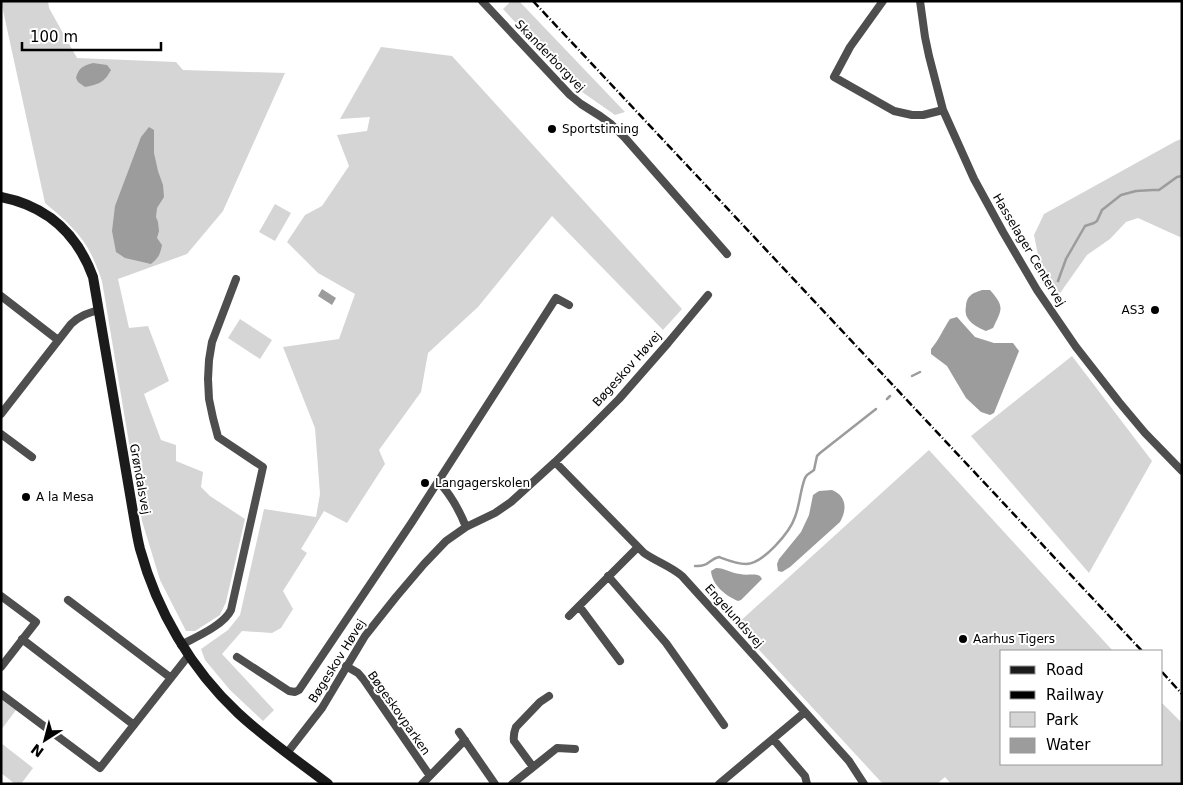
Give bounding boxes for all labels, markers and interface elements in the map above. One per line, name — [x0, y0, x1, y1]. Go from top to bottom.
street label: Skanderborgvej — [512, 17, 588, 95]
scale bar — [22, 20, 161, 52]
text: 100 m — [30, 28, 78, 46]
place label: Sportstiming — [562, 122, 639, 136]
marker: Sportstiming — [546, 123, 558, 135]
street label: Hasselager Centervej — [990, 191, 1068, 309]
place label: AS3 — [1122, 303, 1145, 317]
marker: AS3 — [1149, 304, 1161, 316]
street label: Bøgeskov Høvej — [590, 329, 664, 409]
street label: Grøndalsvej — [127, 443, 153, 515]
place label: Langagerskolen — [435, 476, 530, 490]
marker: Langagerskolen — [419, 477, 431, 489]
place label: A la Mesa — [36, 490, 94, 504]
marker: A la Mesa — [20, 491, 32, 503]
street label: Engelundsvej — [702, 581, 766, 651]
street label: Bøgeskov Høvej — [306, 617, 368, 705]
place label: Aarhus Tigers — [973, 632, 1055, 646]
marker: Aarhus Tigers — [957, 633, 969, 645]
legend — [1000, 650, 1163, 765]
text: Road — [1046, 661, 1084, 679]
street label: Bøgeskovparken — [365, 668, 433, 758]
text: Railway — [1046, 686, 1104, 704]
text: Park — [1046, 711, 1079, 729]
north arrow — [20, 715, 70, 765]
text: Water — [1046, 736, 1091, 754]
text: N — [28, 741, 47, 760]

